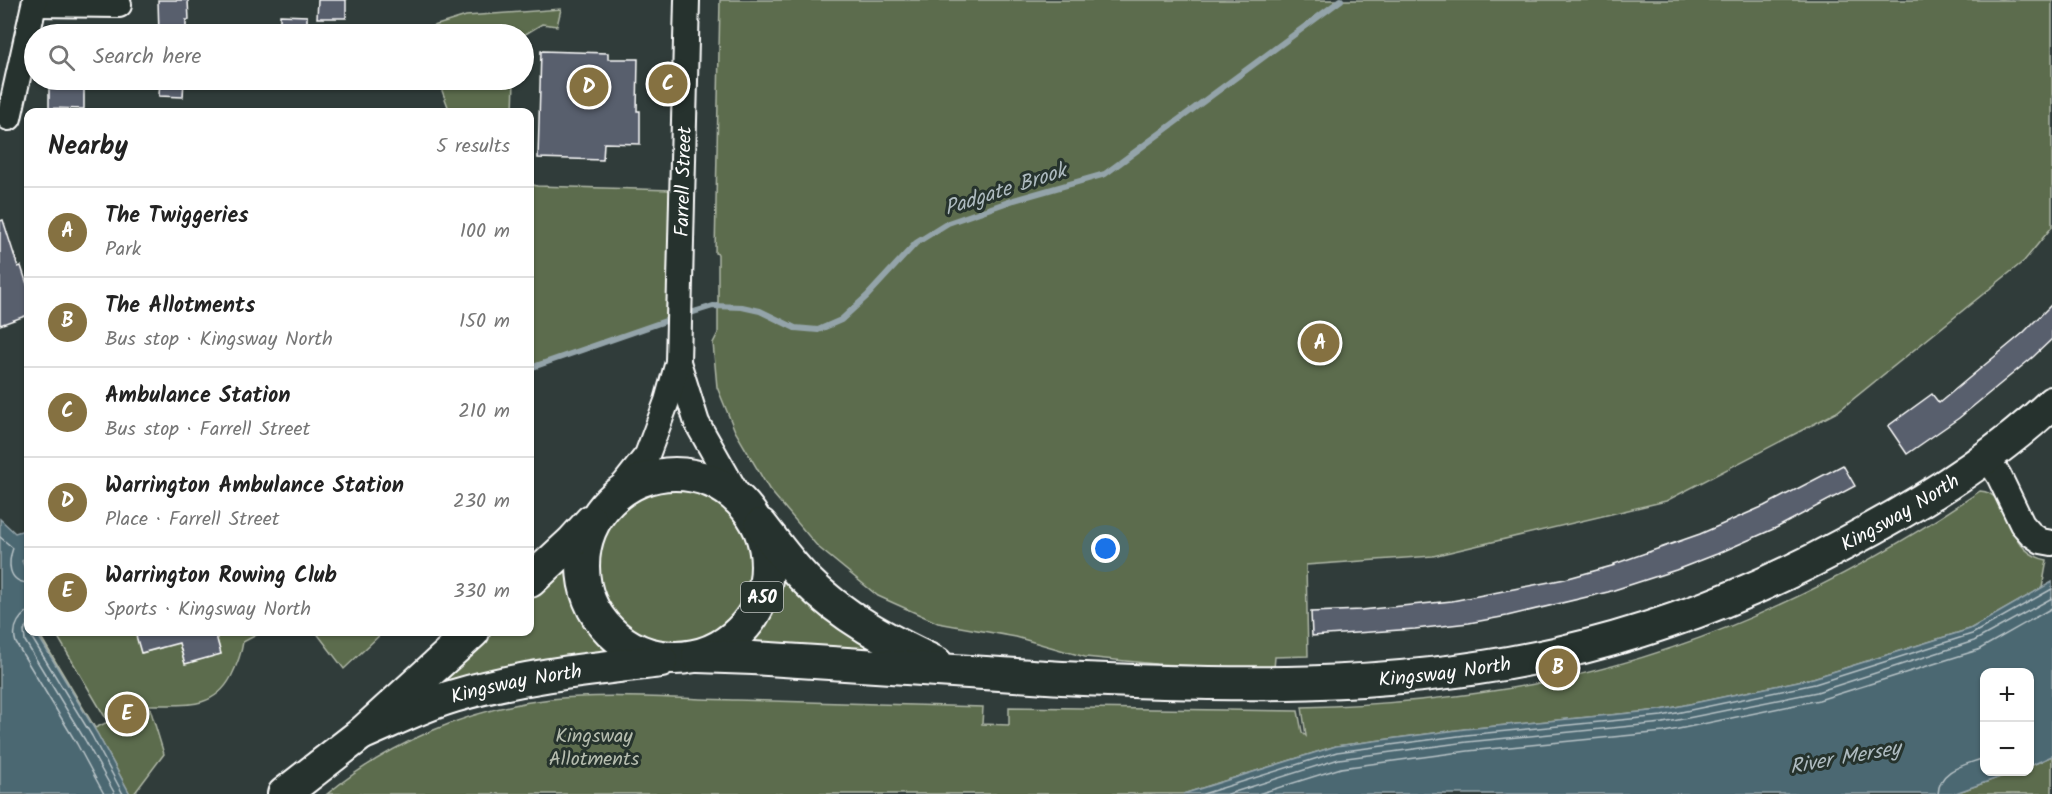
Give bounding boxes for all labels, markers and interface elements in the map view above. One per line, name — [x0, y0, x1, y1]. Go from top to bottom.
search box — [24, 24, 534, 90]
text: Search here — [93, 40, 201, 75]
icon: search — [45, 41, 78, 74]
pin: C — [648, 62, 688, 106]
pin: D — [570, 64, 608, 110]
text: Nearby — [48, 126, 128, 168]
street label: Farrell Street — [667, 126, 702, 237]
text: 5 results — [436, 131, 510, 163]
water label: Padgate Brook — [940, 154, 1074, 226]
text: The Twiggeries — [105, 199, 248, 234]
text: A — [61, 216, 74, 248]
text: 100 m — [460, 216, 510, 248]
text: Park — [105, 234, 141, 266]
text: The Allotments — [105, 289, 255, 324]
text: B — [61, 306, 74, 338]
text: 150 m — [459, 306, 510, 338]
pin: A — [1300, 320, 1340, 366]
text: Bus stop · Kingsway North — [105, 324, 333, 356]
text: Ambulance Station — [105, 379, 290, 414]
text: C — [61, 396, 74, 428]
text: 210 m — [458, 396, 510, 428]
text: Bus stop · Farrell Street — [105, 414, 310, 446]
street label: Kingsway North — [1835, 466, 1967, 561]
text: Warrington Ambulance Station — [105, 469, 404, 504]
text: D — [61, 486, 74, 518]
text: 230 m — [453, 486, 510, 518]
text: Place · Farrell Street — [105, 504, 279, 536]
your location — [1091, 534, 1120, 563]
text: Warrington Rowing Club — [105, 559, 337, 594]
text: E — [62, 576, 73, 608]
text: 330 m — [453, 576, 510, 608]
road number: A50 — [741, 582, 783, 612]
text: Sports · Kingsway North — [105, 594, 311, 626]
pin: B — [1538, 646, 1578, 690]
street label: Kingsway North — [1377, 649, 1514, 697]
street label: Kingsway North — [447, 657, 584, 714]
map controls — [1980, 668, 2034, 776]
button: + — [1980, 668, 2034, 722]
pin: E — [108, 692, 146, 736]
park label: Kingsway Allotments — [549, 721, 640, 776]
button: − — [1980, 722, 2034, 776]
water label: River Mersey — [1787, 732, 1906, 784]

